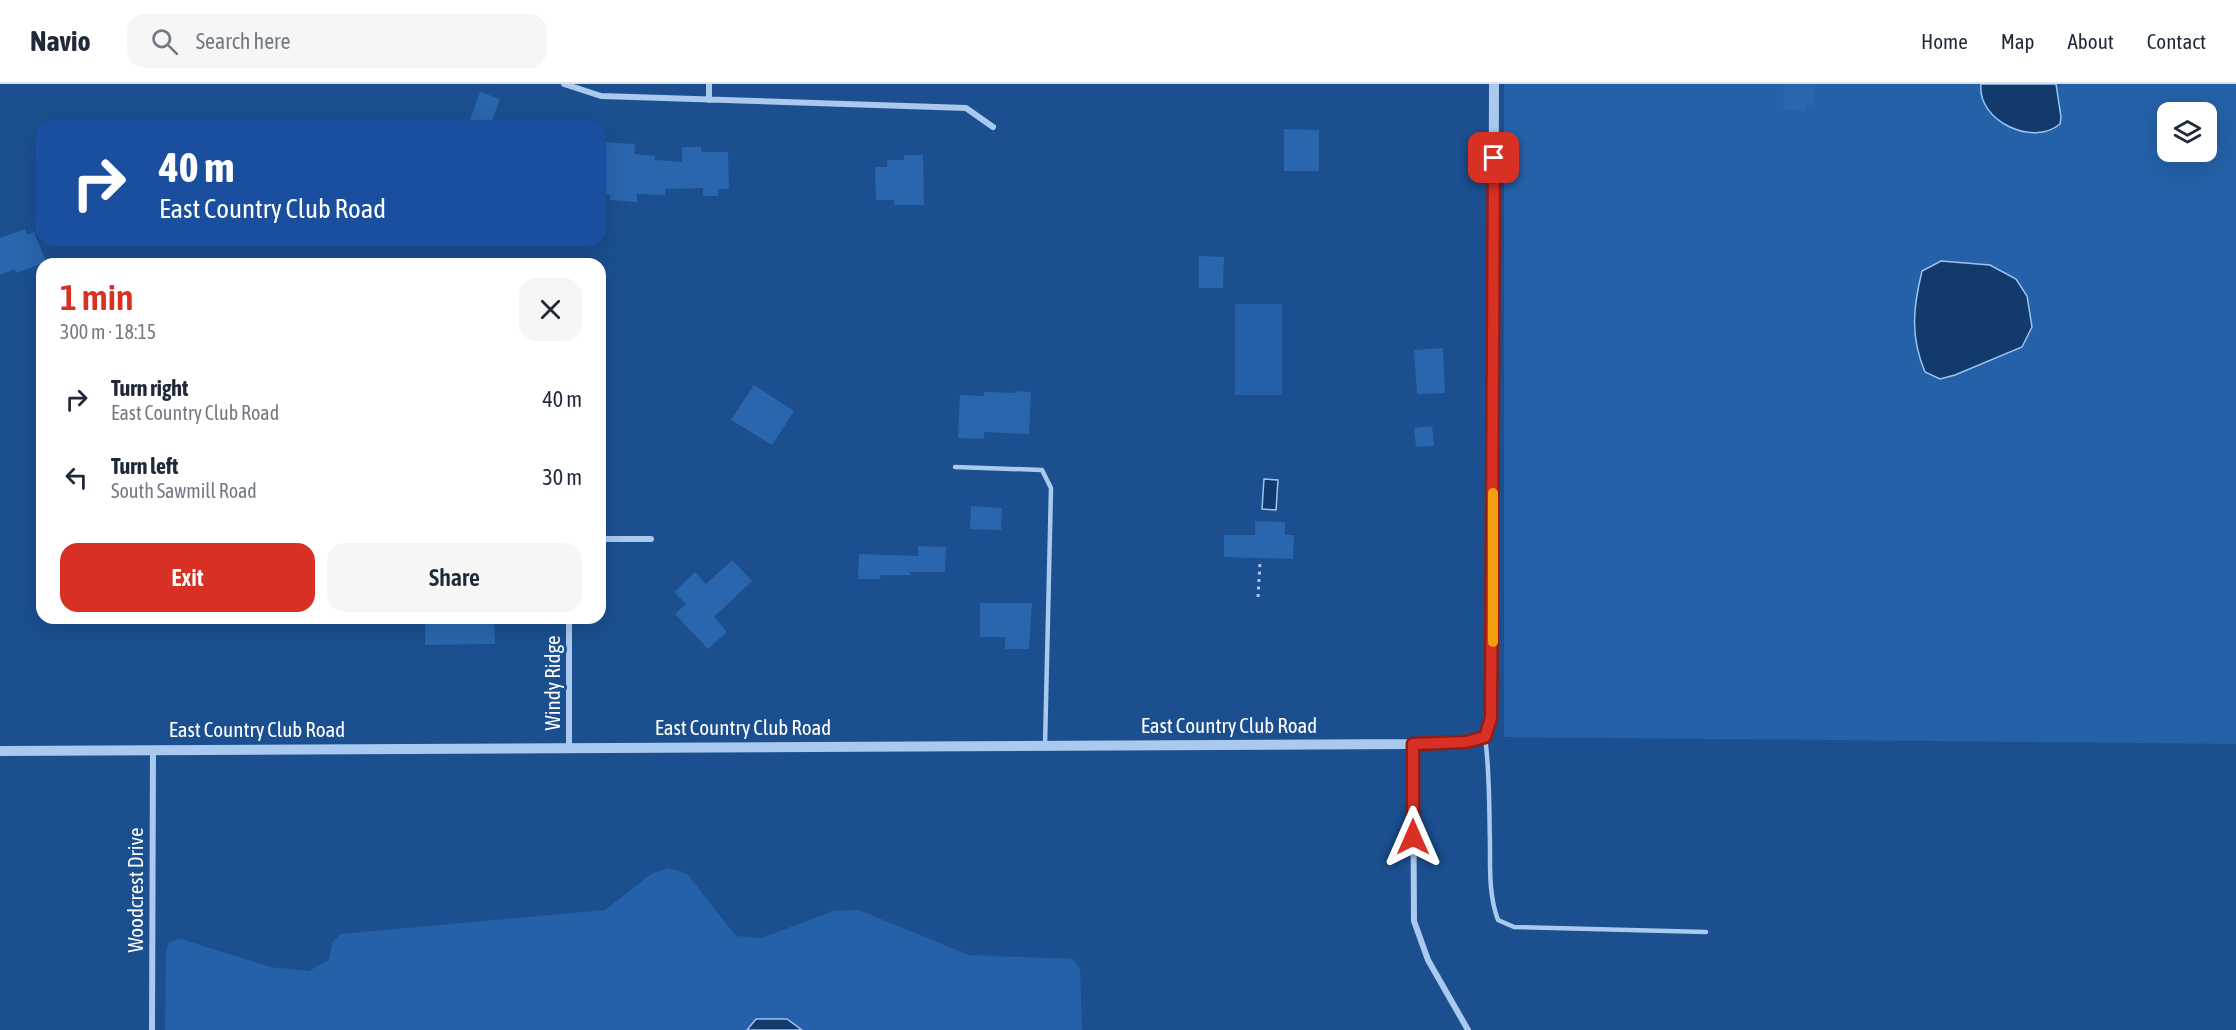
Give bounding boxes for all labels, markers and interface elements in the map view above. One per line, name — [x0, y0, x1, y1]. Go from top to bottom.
search box — [127, 14, 547, 68]
text: Navio — [30, 25, 91, 57]
icon: search — [148, 25, 181, 58]
text: Search here — [196, 28, 291, 54]
text: Home — [1921, 29, 1968, 53]
text: Map — [2001, 29, 2035, 53]
text: About — [2068, 29, 2114, 53]
text: Contact — [2147, 29, 2206, 53]
map controls — [2157, 102, 2217, 162]
button: layers — [2157, 102, 2217, 162]
pin — [1468, 132, 1519, 183]
icon: arrive — [1477, 141, 1510, 174]
text: 40 m — [159, 143, 234, 191]
icon: right — [60, 144, 138, 222]
text: East Country Club Road — [159, 193, 386, 224]
text: 1 min — [60, 276, 134, 318]
button: close — [519, 278, 582, 341]
text: 300 m · 18:15 — [60, 320, 156, 343]
text: Turn right — [111, 375, 188, 401]
icon: right — [60, 383, 93, 416]
text: 40 m — [542, 386, 582, 412]
text: East Country Club Road — [111, 401, 279, 424]
text: Turn left — [111, 453, 178, 479]
icon: left — [60, 461, 93, 494]
text: 30 m — [542, 464, 582, 490]
text: South Sawmill Road — [111, 479, 257, 502]
button: Exit — [60, 543, 315, 612]
button: Share — [327, 543, 582, 612]
street label: Windy Ridge — [540, 635, 564, 731]
street label: East Country Club Road — [1141, 713, 1317, 737]
street label: East Country Club Road — [655, 715, 831, 739]
street label: East Country Club Road — [169, 717, 345, 741]
position arrow — [1381, 805, 1445, 869]
street label: Woodcrest Drive — [123, 828, 147, 952]

